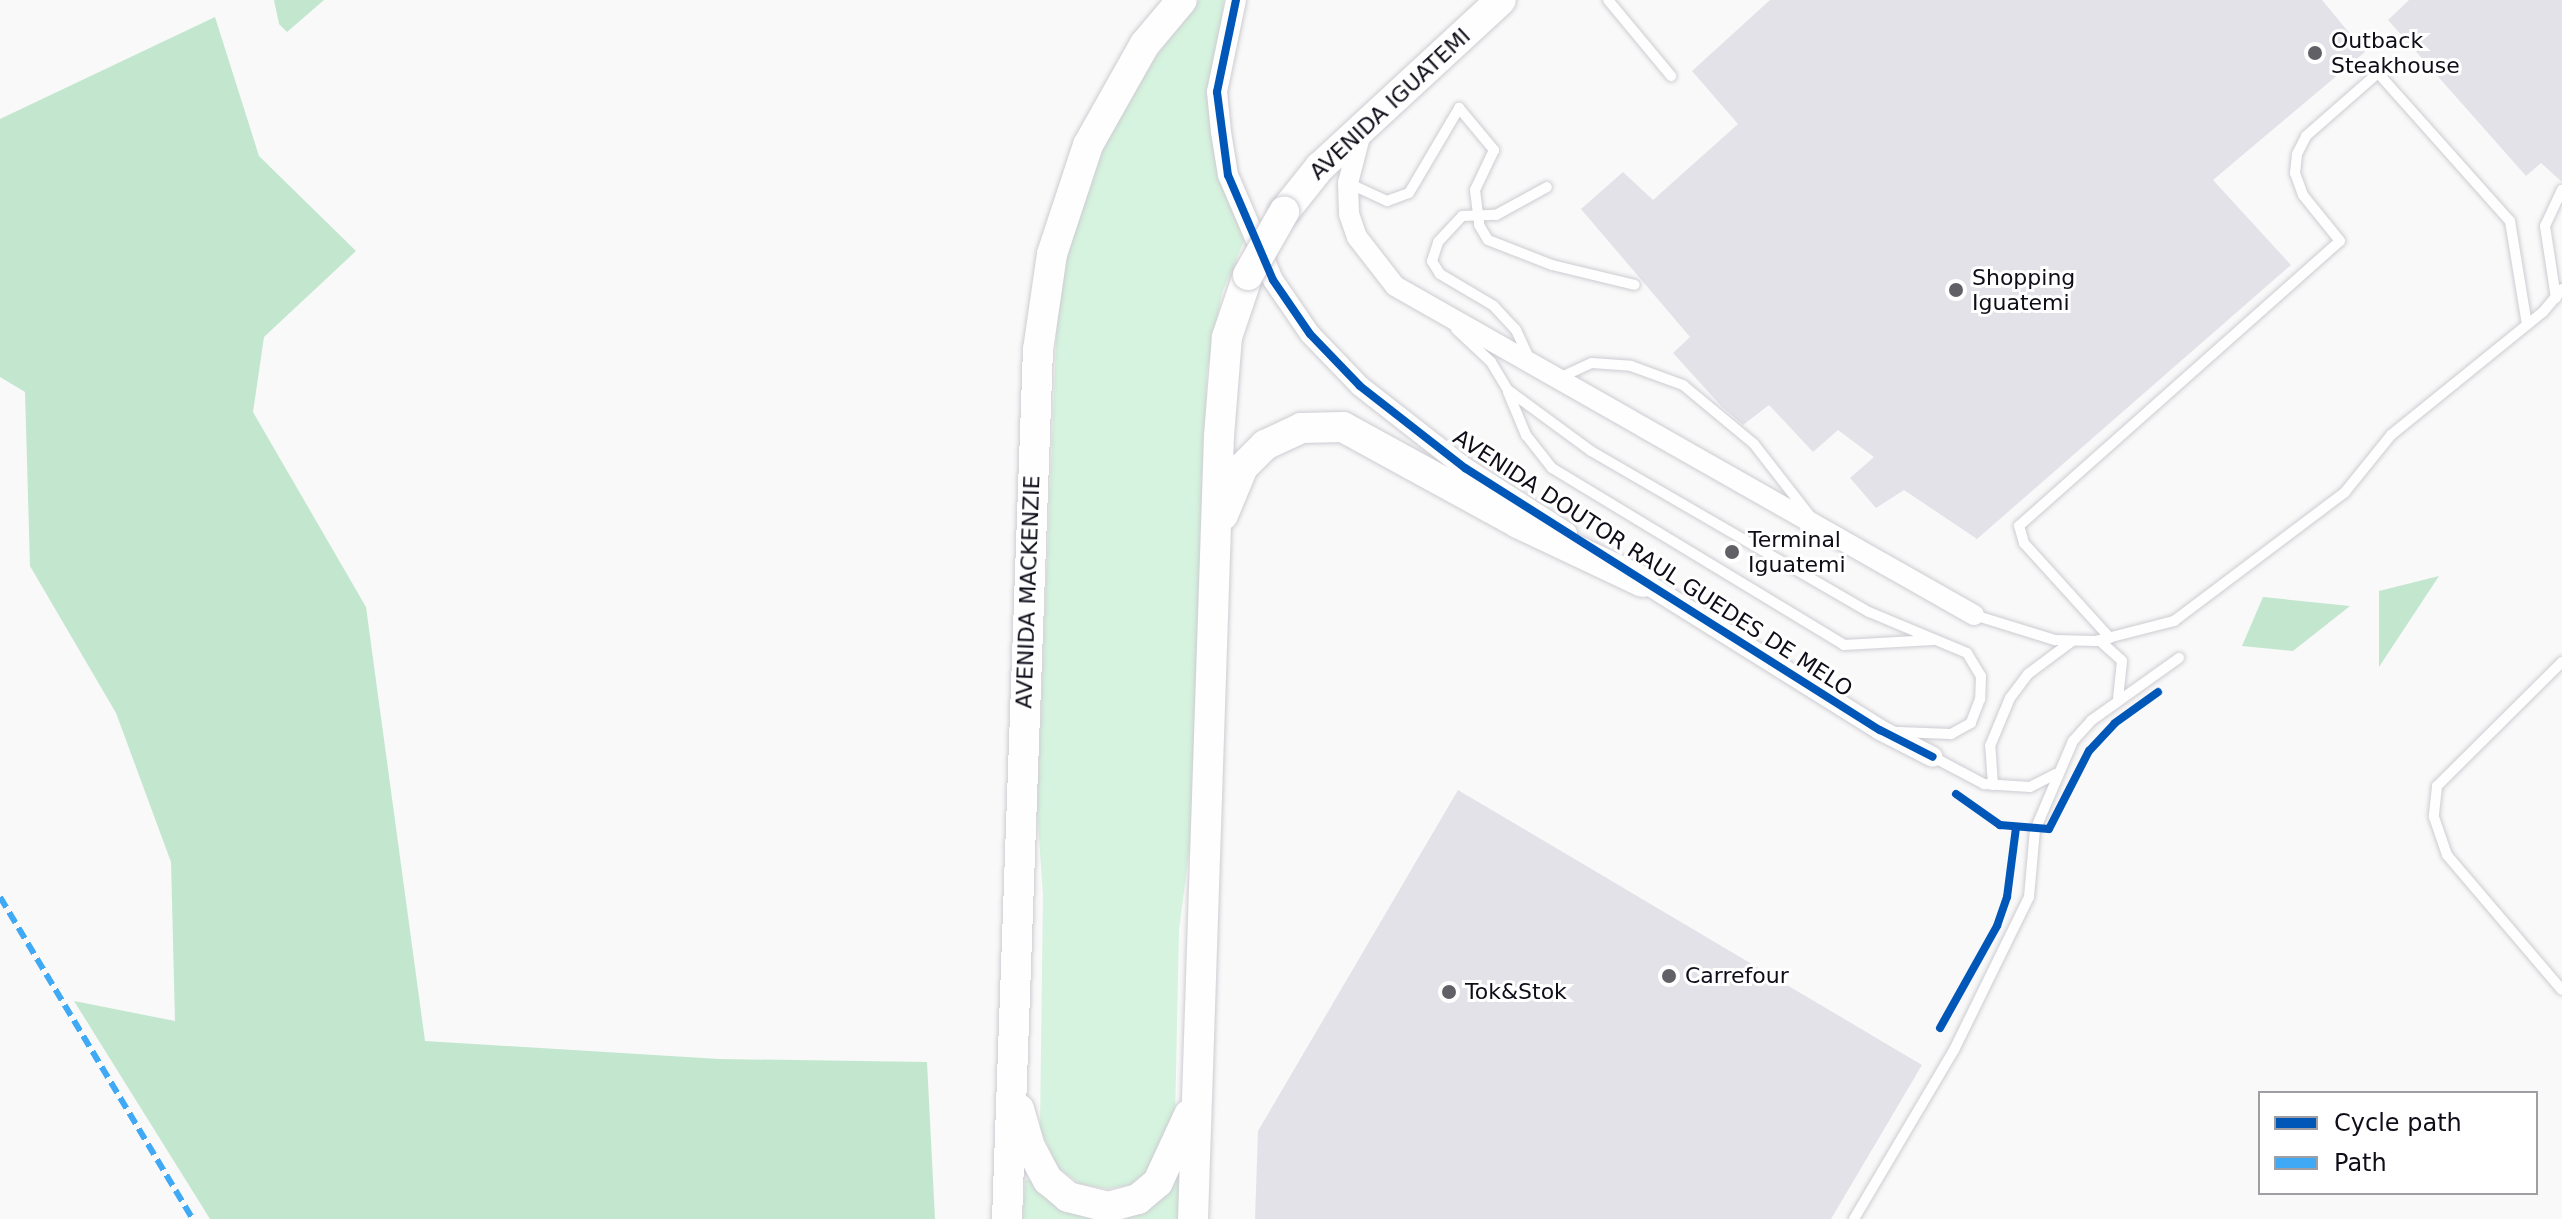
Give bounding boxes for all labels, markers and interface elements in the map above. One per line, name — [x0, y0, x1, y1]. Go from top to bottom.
street label: AVENIDA IGUATEMI — [1304, 23, 1476, 185]
place label: Outback Steakhouse — [2331, 27, 2460, 78]
marker: Outback Steakhouse — [2306, 44, 2324, 62]
place label: Shopping Iguatemi — [1972, 264, 2075, 316]
marker: Shopping Iguatemi — [1947, 281, 1965, 299]
street label: AVENIDA DOUTOR RAUL GUEDES DE MELO — [1448, 424, 1858, 702]
street label: AVENIDA MACKENZIE — [1011, 475, 1045, 709]
place label: Terminal Iguatemi — [1748, 526, 1846, 578]
marker: Terminal Iguatemi — [1723, 543, 1741, 561]
place label: Carrefour — [1685, 963, 1789, 989]
marker: Carrefour — [1660, 967, 1678, 985]
place label: Tok&Stok — [1465, 979, 1567, 1005]
marker: Tok&Stok — [1440, 983, 1458, 1001]
legend — [2258, 1091, 2538, 1195]
text: Cycle path — [2334, 1109, 2462, 1137]
text: Path — [2334, 1149, 2387, 1177]

